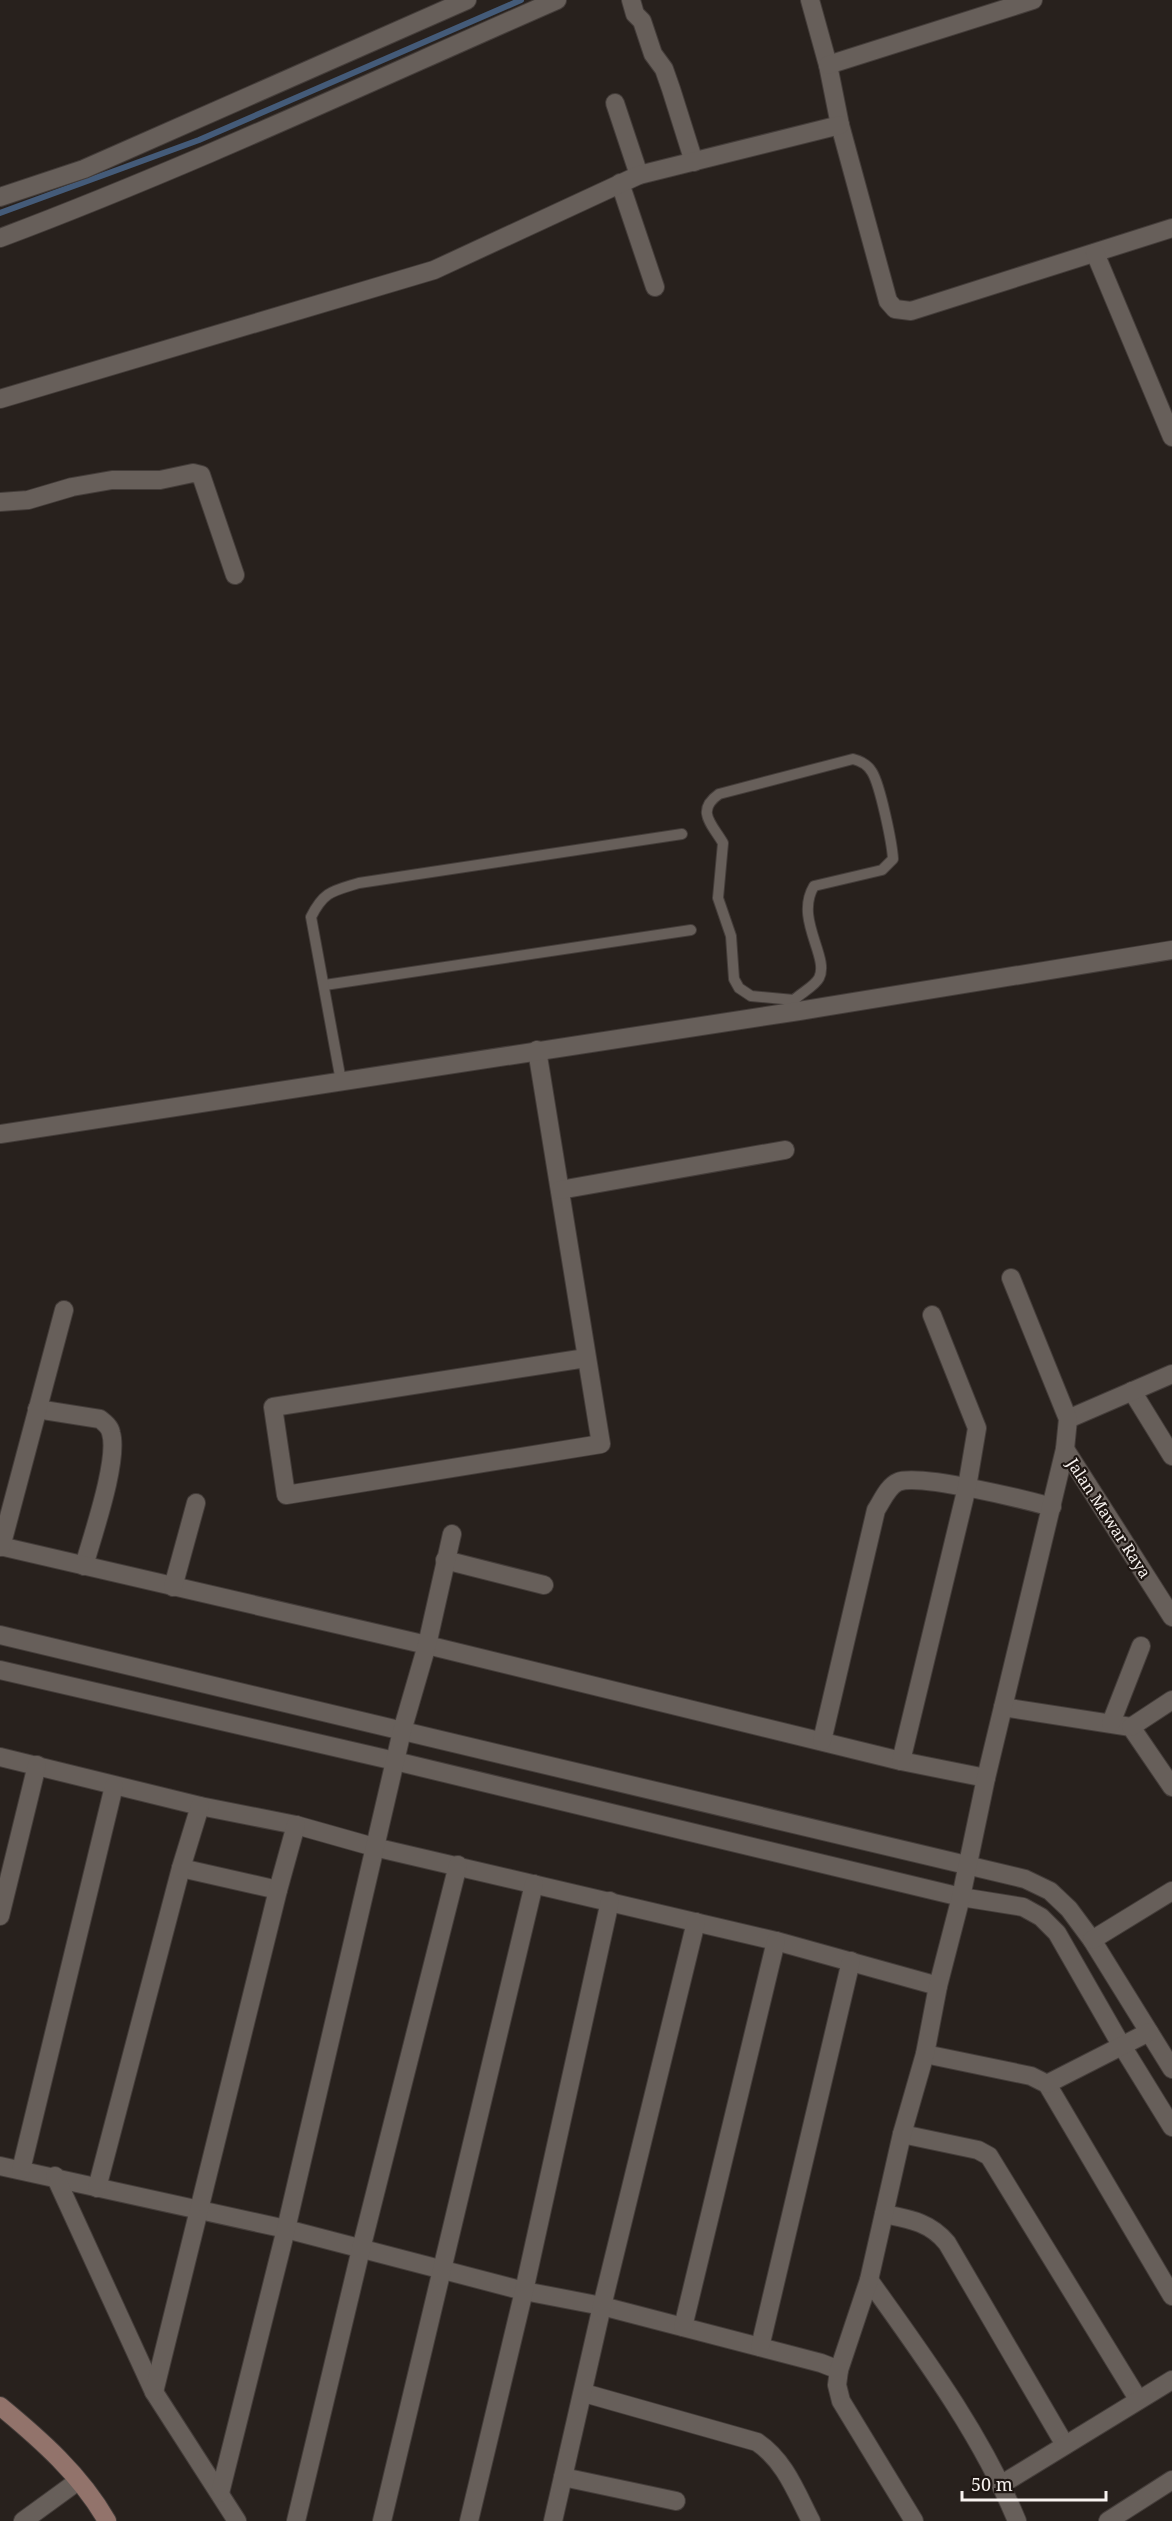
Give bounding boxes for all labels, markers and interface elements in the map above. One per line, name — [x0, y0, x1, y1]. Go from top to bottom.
street label: Jalan Mawar Raya — [1061, 1453, 1156, 1582]
scale bar — [962, 2464, 1106, 2502]
text: 50 m — [971, 2472, 1013, 2496]

